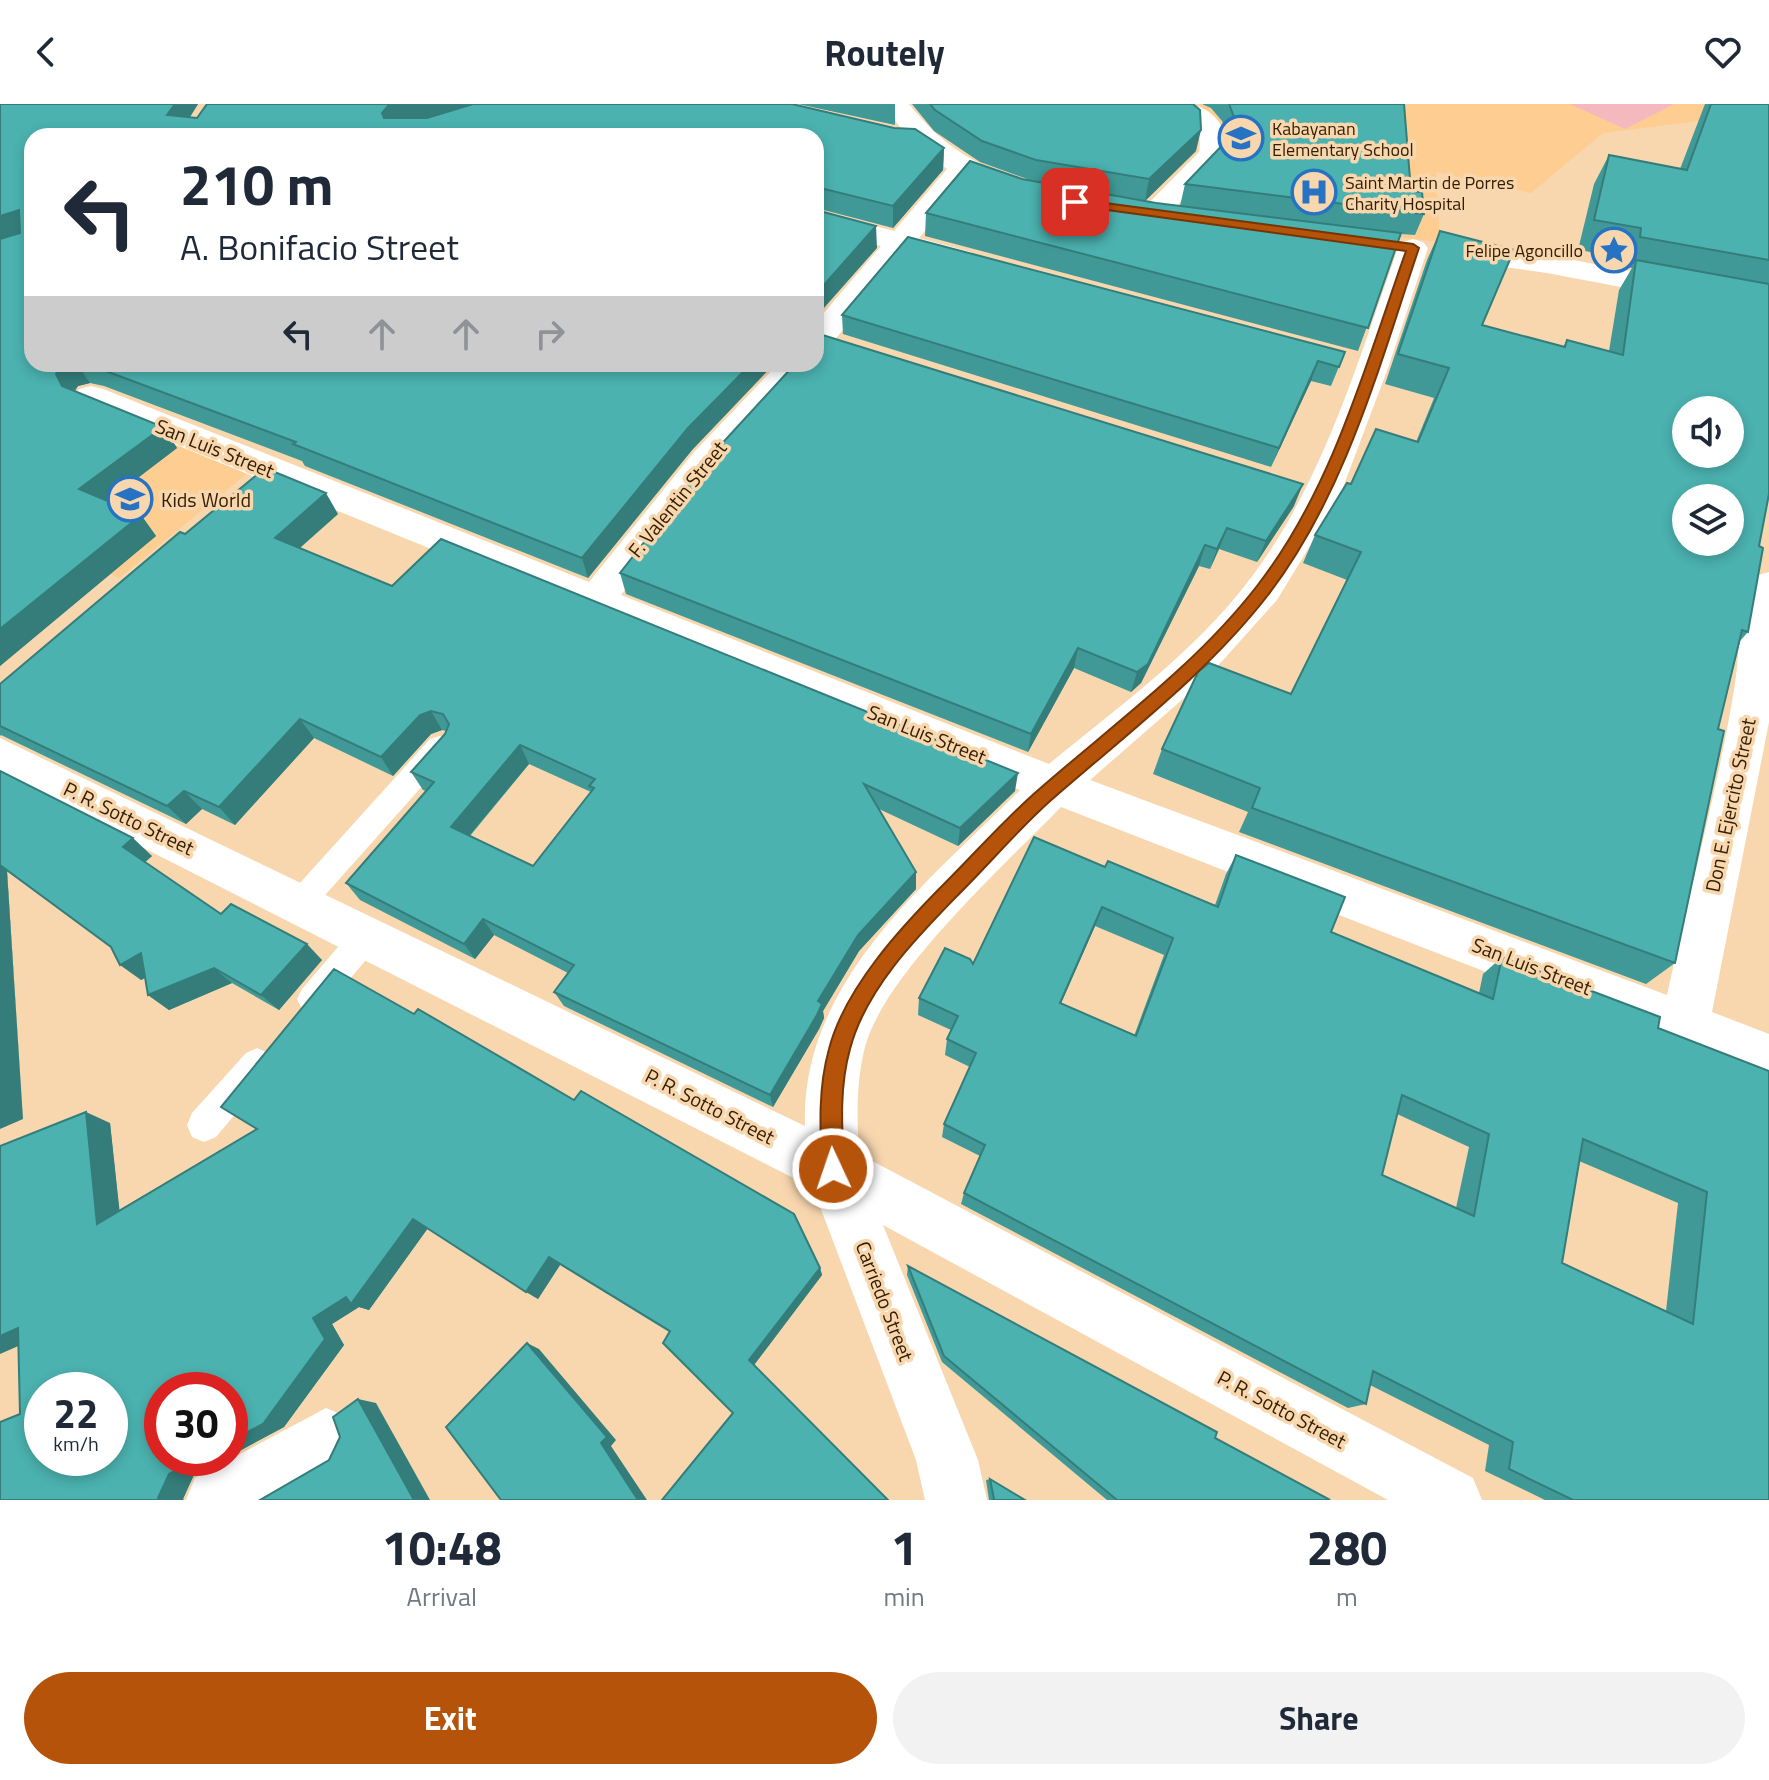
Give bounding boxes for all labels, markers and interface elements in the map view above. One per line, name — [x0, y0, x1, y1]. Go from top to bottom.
text: Routely — [824, 25, 945, 80]
icon: back — [24, 30, 68, 74]
icon: heart — [1701, 30, 1745, 74]
school or university icon: Kabayanan Elementary School — [1217, 114, 1265, 162]
place label: Kabayanan Elementary School — [1272, 115, 1414, 163]
text: 210 m — [180, 142, 333, 227]
icon: left — [48, 160, 152, 264]
pin — [1041, 168, 1109, 236]
hospital icon: Saint Martin de Porres Charity Hospital — [1290, 168, 1338, 216]
place label: Saint Martin de Porres Charity Hospital — [1345, 169, 1514, 217]
icon: arrive — [1053, 180, 1097, 224]
text: A. Bonifacio Street — [180, 219, 459, 274]
place icon: Felipe Agoncillo — [1590, 226, 1638, 274]
place label: Felipe Agoncillo — [1466, 237, 1583, 264]
icon: left — [276, 312, 320, 356]
icon: ahead — [360, 312, 404, 356]
icon: ahead — [444, 312, 488, 356]
icon: right — [528, 312, 572, 356]
map controls — [1672, 396, 1744, 556]
button: sound — [1672, 396, 1744, 468]
street label: San Luis Street — [151, 410, 279, 486]
street label: F. Valentin Street — [620, 434, 734, 564]
school or university icon: Kids World — [106, 475, 154, 523]
place label: Kids World — [161, 484, 251, 515]
button: layers — [1672, 484, 1744, 556]
street label: San Luis Street — [863, 696, 991, 772]
street label: Don E. Ejercito Street — [1696, 715, 1764, 895]
street label: P. R. Sotto Street — [58, 773, 200, 863]
street label: San Luis Street — [1468, 929, 1596, 1003]
street label: P. R. Sotto Street — [640, 1060, 780, 1152]
position arrow — [791, 1127, 875, 1211]
street label: Carriedo Street — [848, 1236, 922, 1366]
street label: P. R. Sotto Street — [1212, 1362, 1352, 1456]
speed limit sign: 30 — [144, 1372, 248, 1476]
text: 22 — [54, 1383, 98, 1444]
text: km/h — [53, 1428, 99, 1459]
text: 10:48 — [382, 1511, 502, 1584]
text: 1 — [891, 1511, 918, 1584]
text: 280 — [1307, 1511, 1387, 1584]
text: Arrival — [406, 1577, 477, 1616]
text: min — [883, 1577, 925, 1616]
text: m — [1336, 1577, 1358, 1616]
button: Exit — [24, 1672, 877, 1764]
button: Share — [893, 1672, 1745, 1764]

